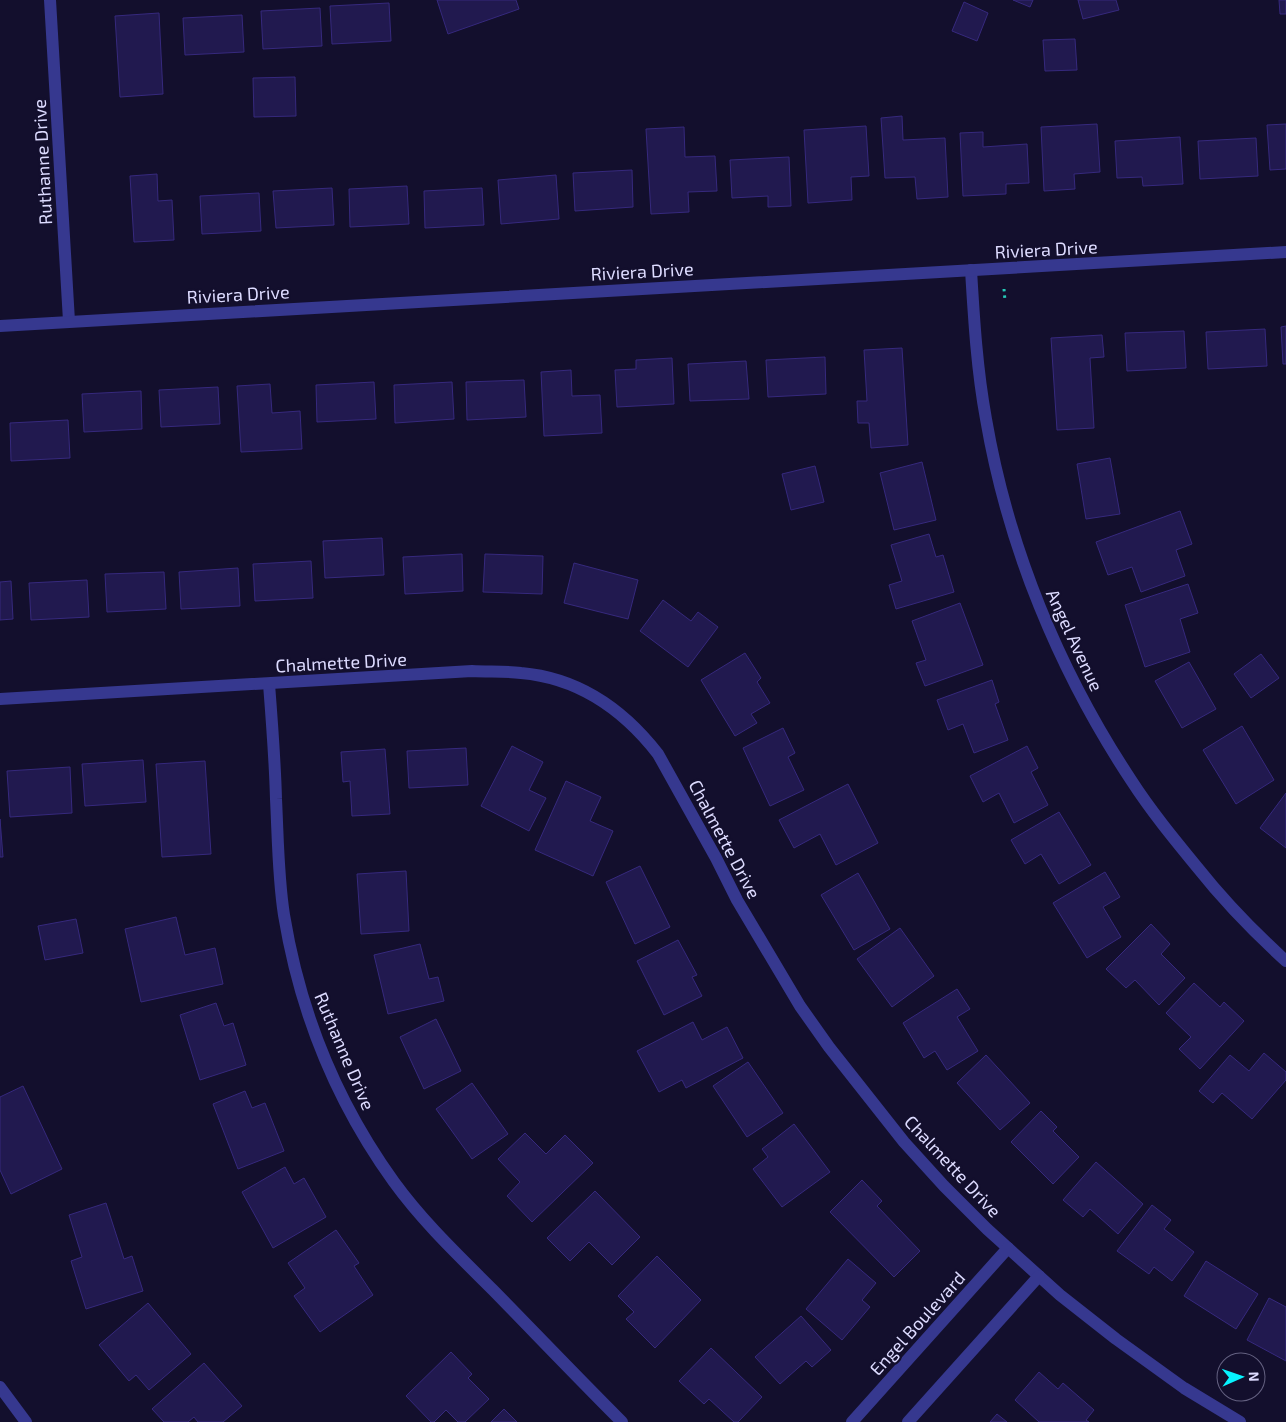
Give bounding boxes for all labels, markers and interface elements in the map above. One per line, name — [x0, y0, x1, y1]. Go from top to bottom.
street label: Ruthanne Drive — [28, 99, 56, 225]
street label: Riviera Drive — [994, 235, 1098, 263]
street label: Riviera Drive — [590, 257, 694, 285]
street label: Riviera Drive — [186, 280, 290, 308]
street label: Angel Avenue — [1042, 585, 1108, 695]
street label: Chalmette Drive — [275, 648, 407, 676]
street label: Chalmette Drive — [684, 776, 766, 902]
street label: Ruthanne Drive — [310, 989, 380, 1113]
street label: Chalmette Drive — [900, 1110, 1006, 1222]
street label: Engel Boulevard — [865, 1266, 969, 1380]
north arrow — [1216, 1352, 1266, 1402]
text: N — [1246, 1371, 1263, 1382]

